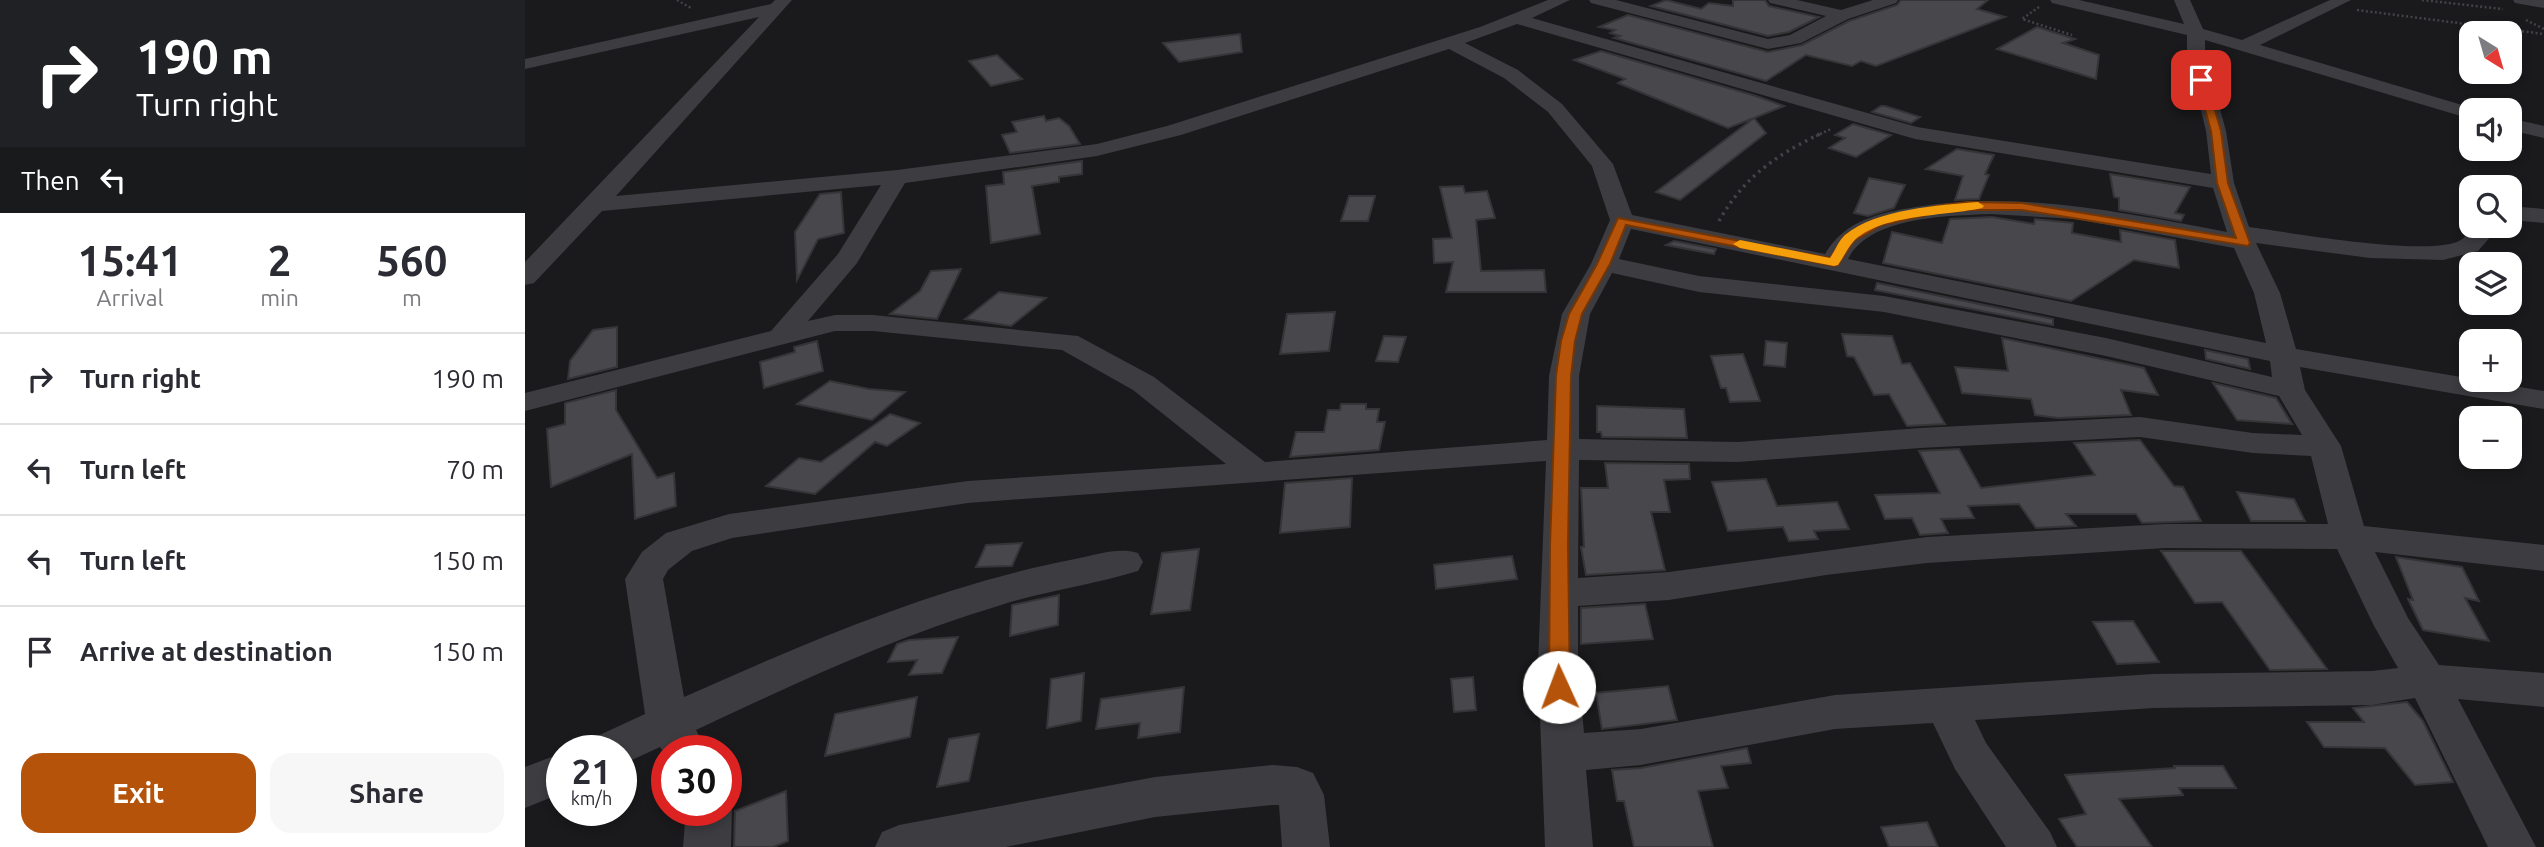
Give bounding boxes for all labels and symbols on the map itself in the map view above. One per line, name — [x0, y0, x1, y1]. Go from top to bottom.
north arrow — [2459, 21, 2522, 84]
pin — [2171, 50, 2231, 110]
position arrow — [1522, 650, 1596, 724]
speed limit sign: 30 — [651, 735, 742, 826]

